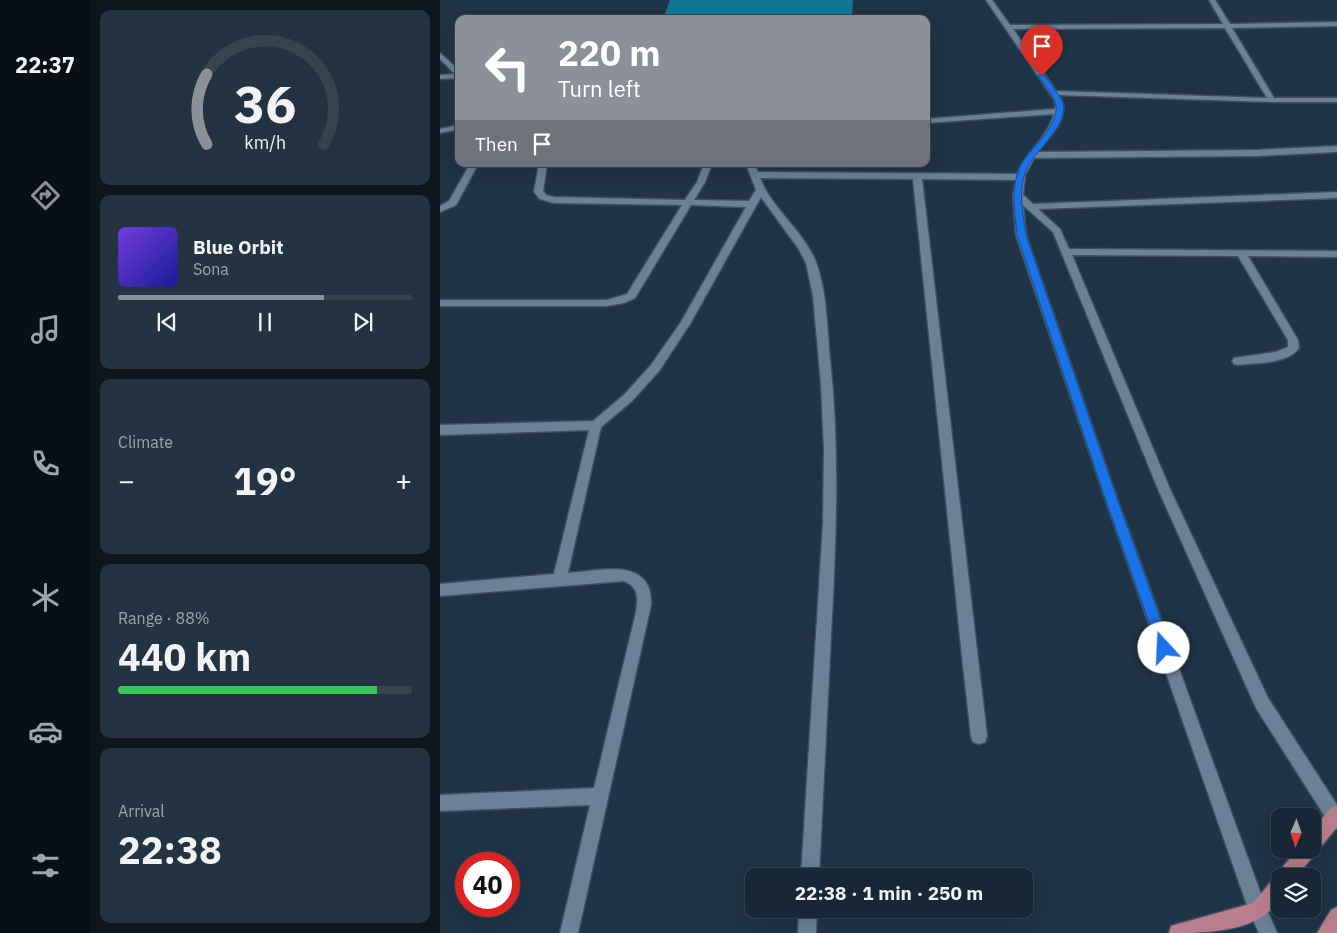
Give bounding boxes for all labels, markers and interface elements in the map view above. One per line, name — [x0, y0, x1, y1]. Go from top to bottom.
pin — [1021, 25, 1063, 76]
text: 220 m — [558, 30, 661, 76]
icon: arrive — [1028, 32, 1056, 60]
icon: left — [475, 35, 540, 100]
text: 22:37 — [15, 50, 75, 79]
text: 36 — [234, 70, 296, 137]
text: Turn left — [558, 74, 641, 103]
icon: arrive — [528, 130, 556, 158]
text: km/h — [244, 131, 286, 154]
text: Then — [475, 132, 518, 156]
icon: directions — [28, 178, 63, 213]
text: Blue Orbit — [193, 235, 283, 259]
text: Sona — [193, 259, 229, 279]
icon: previous — [153, 308, 181, 336]
icon: pause — [251, 308, 279, 336]
icon: next — [349, 308, 377, 336]
icon: music — [28, 312, 63, 347]
text: Climate — [118, 432, 173, 452]
icon: phone — [28, 446, 63, 481]
text: 19° — [233, 456, 297, 505]
text: − — [118, 462, 135, 499]
text: + — [395, 462, 412, 499]
icon: climate — [28, 580, 63, 615]
text: Range · 88% — [118, 608, 210, 628]
position arrow — [1137, 621, 1189, 673]
text: 440 km — [118, 632, 251, 681]
icon: car — [28, 714, 63, 749]
text: Arrival — [118, 801, 165, 821]
north arrow — [1271, 808, 1321, 858]
map controls — [1271, 808, 1321, 918]
text: 22:38 — [118, 825, 222, 874]
icon: filters — [28, 848, 63, 883]
speed limit sign: 40 — [455, 852, 520, 917]
button: layers — [1271, 868, 1321, 918]
text: 22:38 · 1 min · 250 m — [795, 881, 983, 905]

